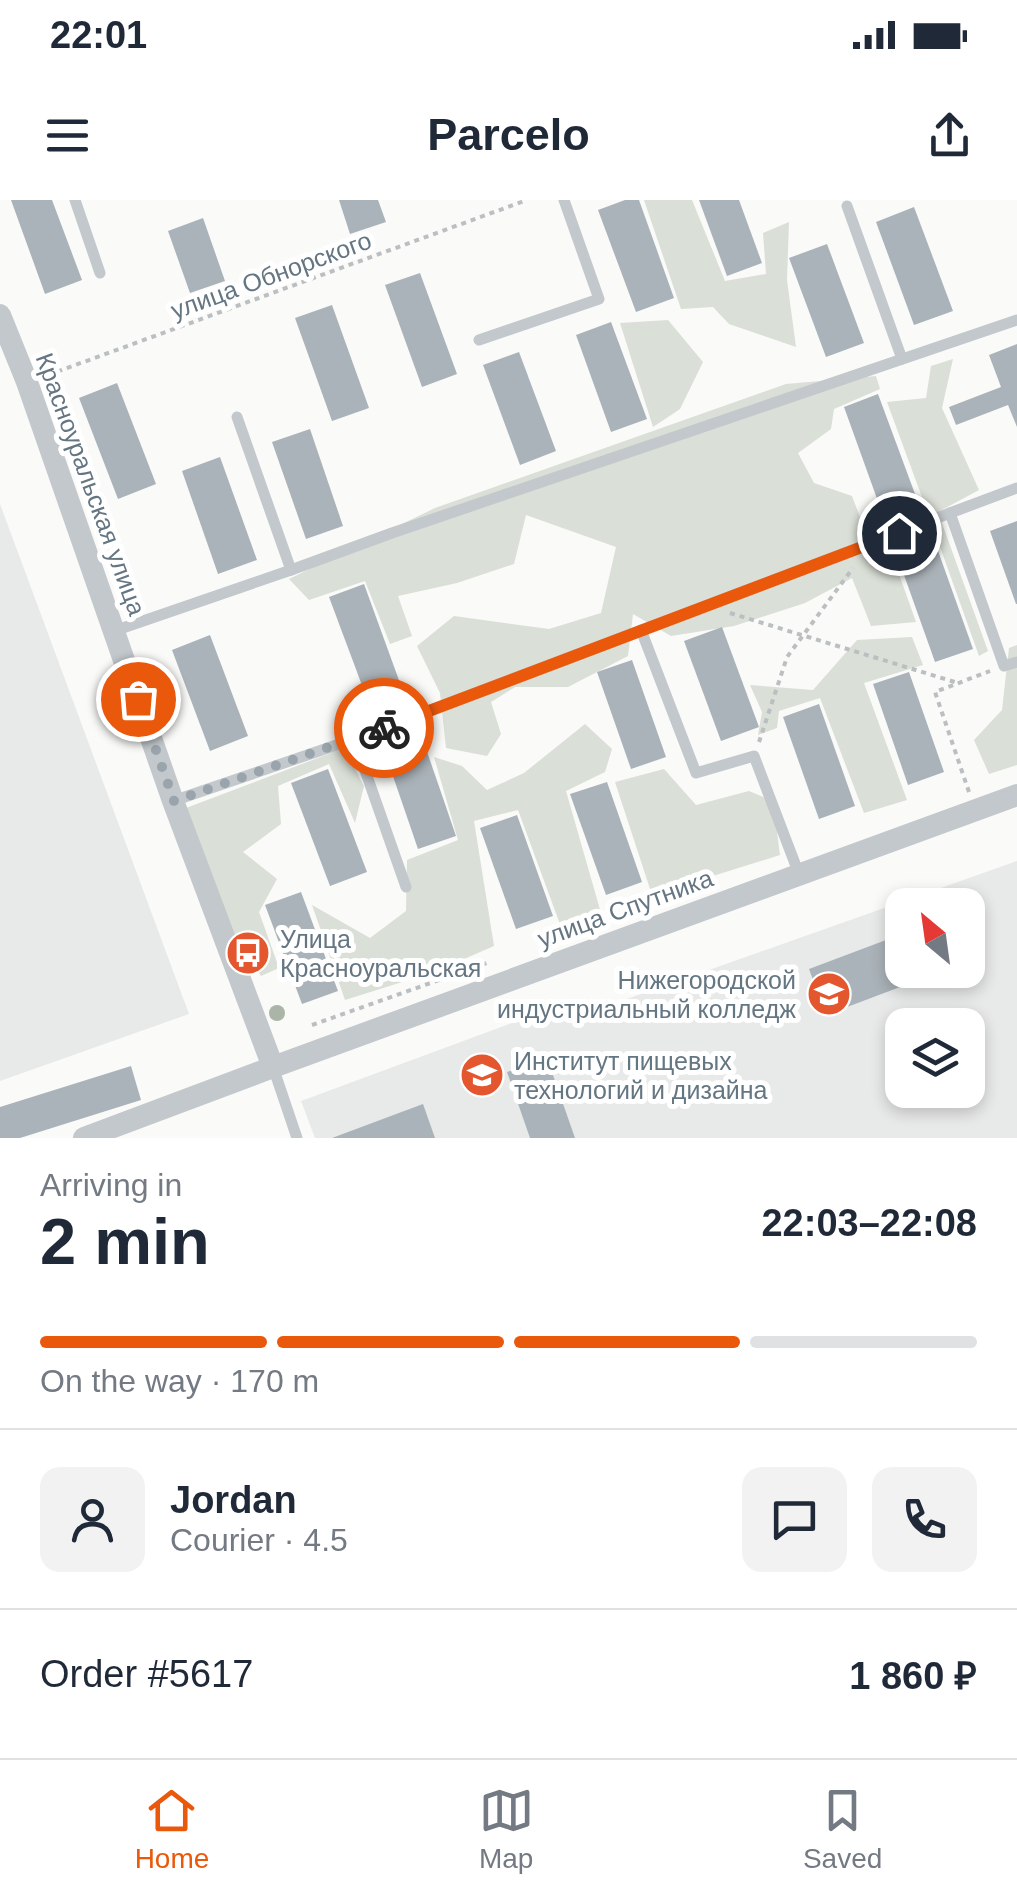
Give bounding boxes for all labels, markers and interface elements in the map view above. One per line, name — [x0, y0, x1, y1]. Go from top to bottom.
text: 22:01 — [50, 14, 147, 56]
icon: menu — [40, 108, 95, 163]
icon: share — [922, 108, 977, 163]
text: Parcelo — [427, 109, 590, 160]
street label: улица Обнорского — [167, 226, 375, 324]
street label: Красноуральская улица — [30, 349, 152, 619]
pin — [857, 491, 942, 576]
icon: home — [872, 506, 927, 561]
pin — [96, 657, 181, 742]
icon: bag — [111, 672, 166, 727]
courier — [334, 678, 434, 778]
icon: bike — [357, 701, 412, 756]
street label: улица Спутника — [534, 863, 717, 953]
north arrow — [885, 888, 985, 988]
map controls — [885, 888, 985, 1108]
place label: Улица Красноуральская — [280, 925, 481, 982]
bus stop icon: Улица Красноуральская — [225, 930, 271, 976]
place label: Нижегородской индустриальный колледж — [497, 966, 796, 1023]
school or university icon: Нижегородской индустриальный колледж — [806, 971, 852, 1017]
button: layers — [885, 1008, 985, 1108]
place label: Институт пищевых технологий и дизайна — [514, 1047, 768, 1104]
school or university icon: Институт пищевых технологий и дизайна — [459, 1052, 505, 1098]
text: Arriving in — [40, 1167, 182, 1203]
text: 22:03–22:08 — [761, 1202, 977, 1244]
text: 2 min — [40, 1205, 210, 1278]
text: On the way · 170 m — [40, 1363, 319, 1399]
button: person — [40, 1467, 145, 1572]
button: chat — [742, 1467, 847, 1572]
button: phone — [872, 1467, 977, 1572]
text: Jordan — [170, 1479, 297, 1521]
text: Courier · 4.5 — [170, 1522, 348, 1558]
text: Order #5617 — [40, 1653, 253, 1695]
text: 1 860 ₽ — [849, 1655, 977, 1697]
tab: Home — [135, 1783, 209, 1875]
tab: Map — [479, 1783, 534, 1875]
tab: Saved — [803, 1783, 882, 1875]

